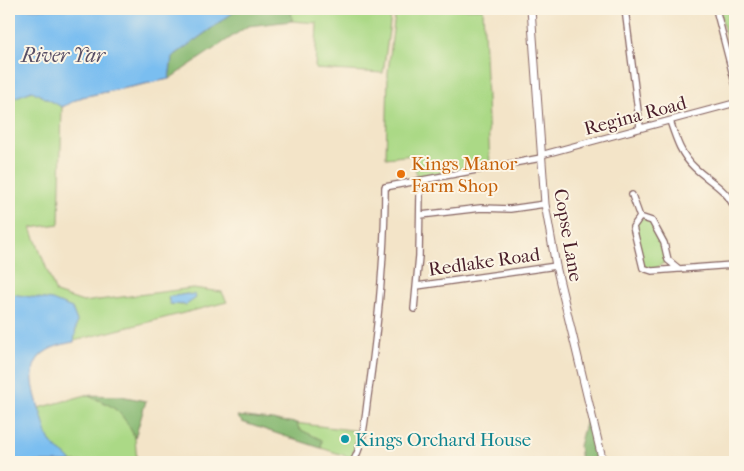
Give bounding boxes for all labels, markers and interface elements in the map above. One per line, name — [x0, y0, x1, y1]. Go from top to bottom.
water label: River Yar — [19, 44, 107, 67]
street label: Regina Road — [582, 92, 689, 140]
place label: Kings Manor Farm Shop — [411, 153, 518, 197]
marker: Kings Manor Farm Shop — [395, 168, 407, 180]
street label: Copse Lane — [549, 187, 587, 283]
street label: Redlake Road — [427, 243, 542, 281]
place label: Kings Orchard House — [355, 429, 531, 451]
marker: Kings Orchard House — [339, 433, 351, 445]

